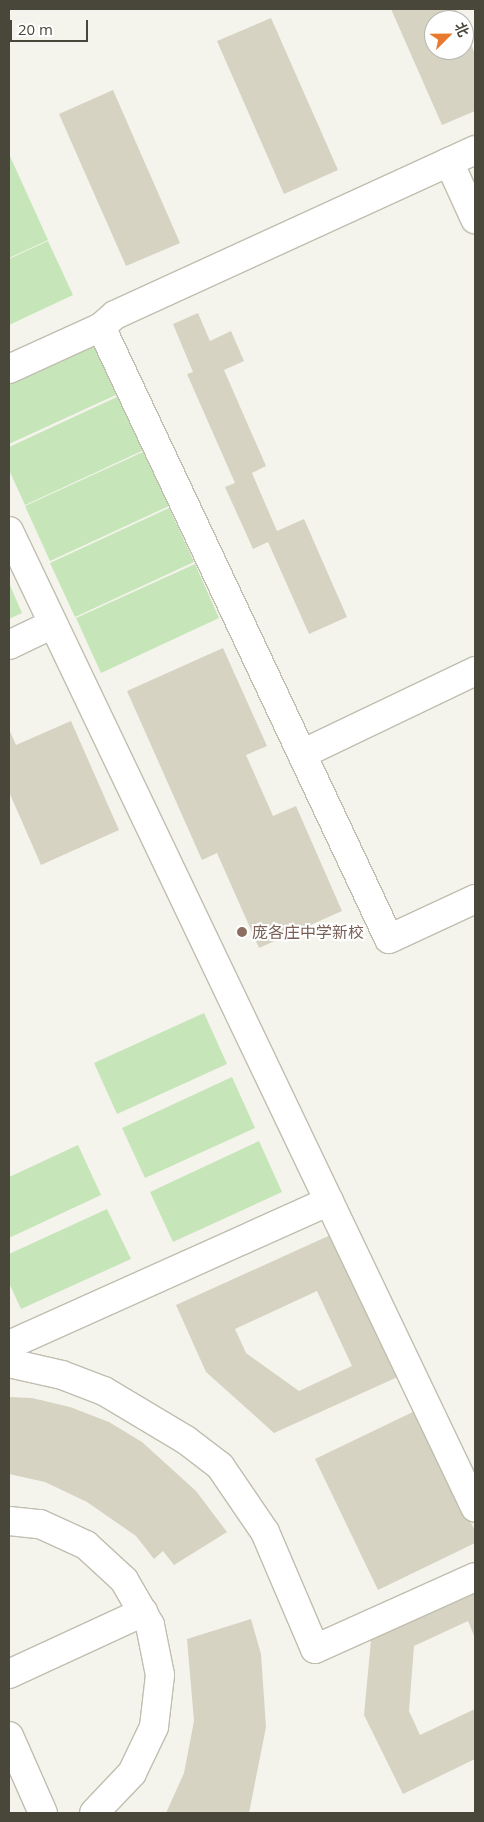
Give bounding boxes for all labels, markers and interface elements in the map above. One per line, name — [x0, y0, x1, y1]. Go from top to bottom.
scale bar — [12, 10, 90, 42]
north arrow — [424, 10, 474, 60]
text: 20 m — [18, 19, 53, 39]
text: 北 — [451, 19, 474, 39]
place label: 庞各庄中学新校 — [252, 922, 364, 942]
marker: 庞各庄中学新校 — [236, 926, 248, 938]

